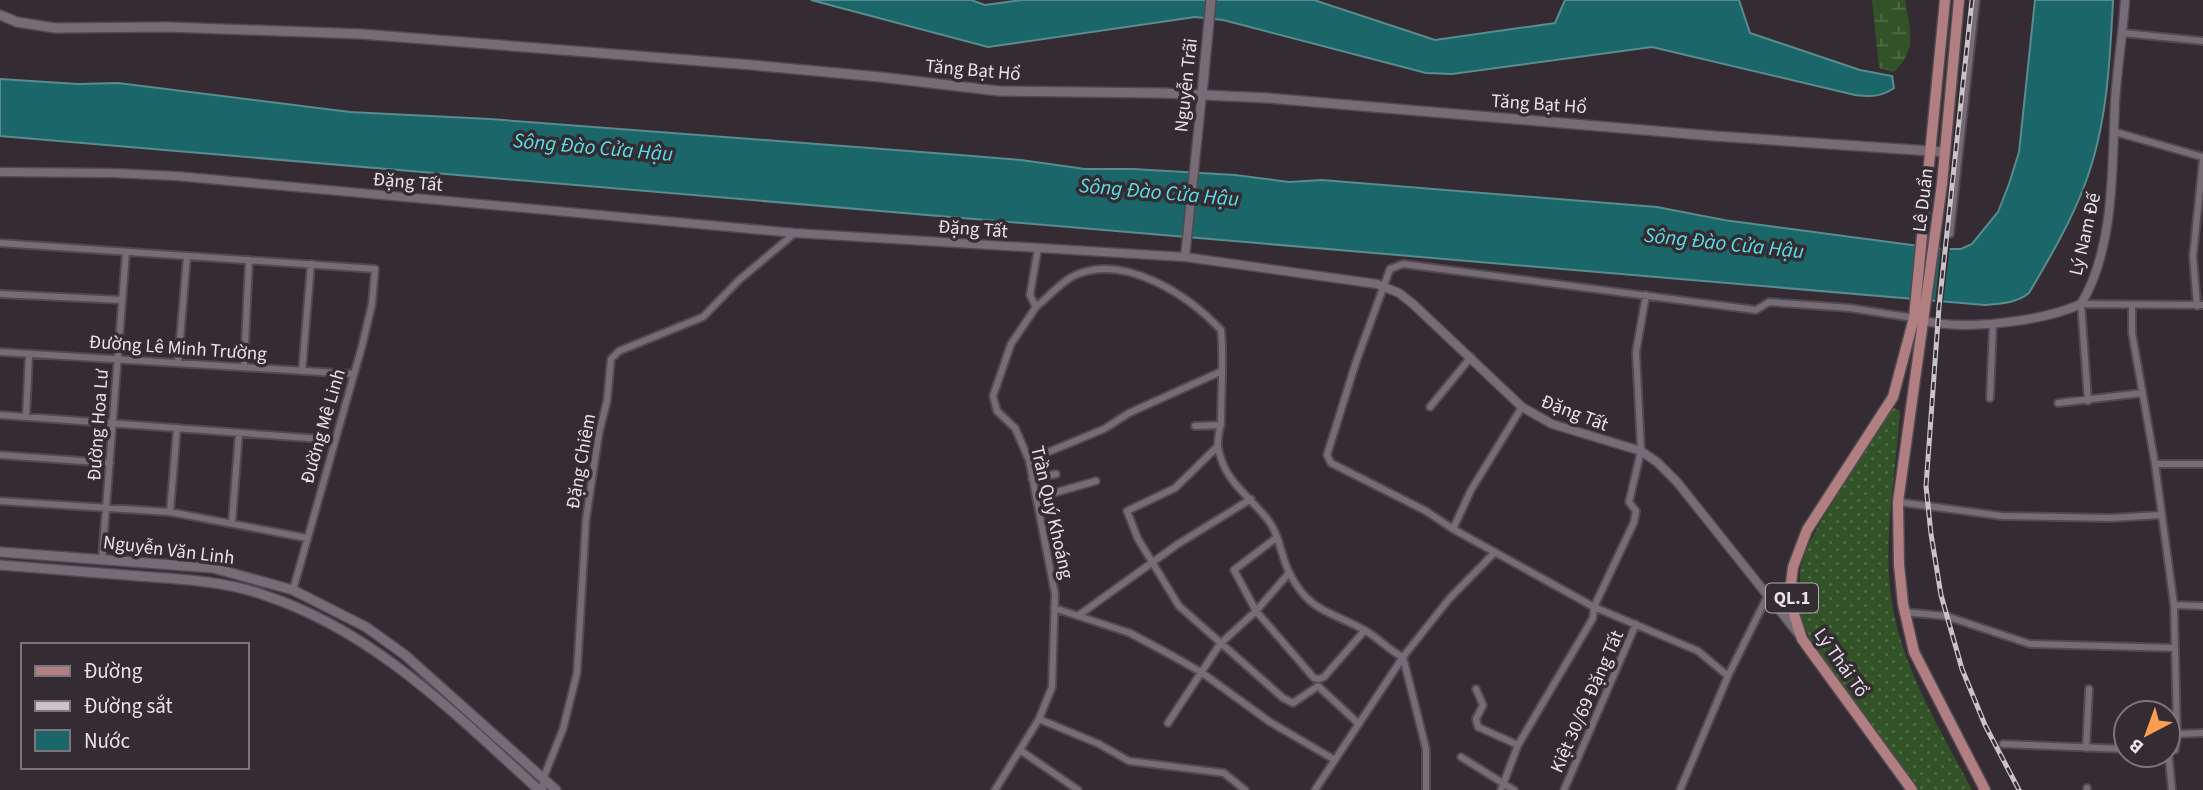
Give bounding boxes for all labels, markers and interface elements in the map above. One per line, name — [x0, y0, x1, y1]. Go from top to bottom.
street label: Nguyễn Trãi — [1168, 37, 1205, 133]
street label: Tăng Bạt Hổ — [924, 53, 1022, 88]
street label: Tăng Bạt Hổ — [1490, 88, 1587, 121]
water label: Sông Đào Cửa Hậu — [512, 125, 674, 169]
street label: Đặng Tất — [372, 166, 444, 199]
street label: Lê Duẩn — [1906, 167, 1941, 234]
water label: Sông Đào Cửa Hậu — [1078, 170, 1240, 214]
street label: Lý Nam Đế — [2063, 190, 2108, 278]
street label: Đặng Tất — [937, 214, 1009, 245]
water label: Sông Đào Cửa Hậu — [1643, 220, 1805, 266]
street label: Đường Lê Minh Trường — [88, 329, 268, 368]
street label: Đường Mê Linh — [294, 366, 353, 487]
street label: Đường Hoa Lư — [81, 368, 116, 482]
street label: Đặng Tất — [1537, 388, 1612, 439]
street label: Đặng Chiêm — [560, 411, 603, 511]
street label: Trần Quý Khoáng — [1023, 443, 1080, 582]
street label: Nguyễn Văn Linh — [101, 529, 236, 572]
road number: QL.1 — [1766, 584, 1818, 612]
street label: Lý Thái Tổ — [1807, 623, 1874, 703]
street label: Kiệt 30/69 Đặng Tất — [1544, 626, 1631, 777]
legend — [21, 643, 248, 769]
text: Đường — [84, 656, 143, 686]
text: Đường sắt — [84, 691, 173, 721]
north arrow — [2112, 699, 2182, 769]
text: Nước — [84, 726, 130, 756]
text: B — [2124, 732, 2150, 760]

